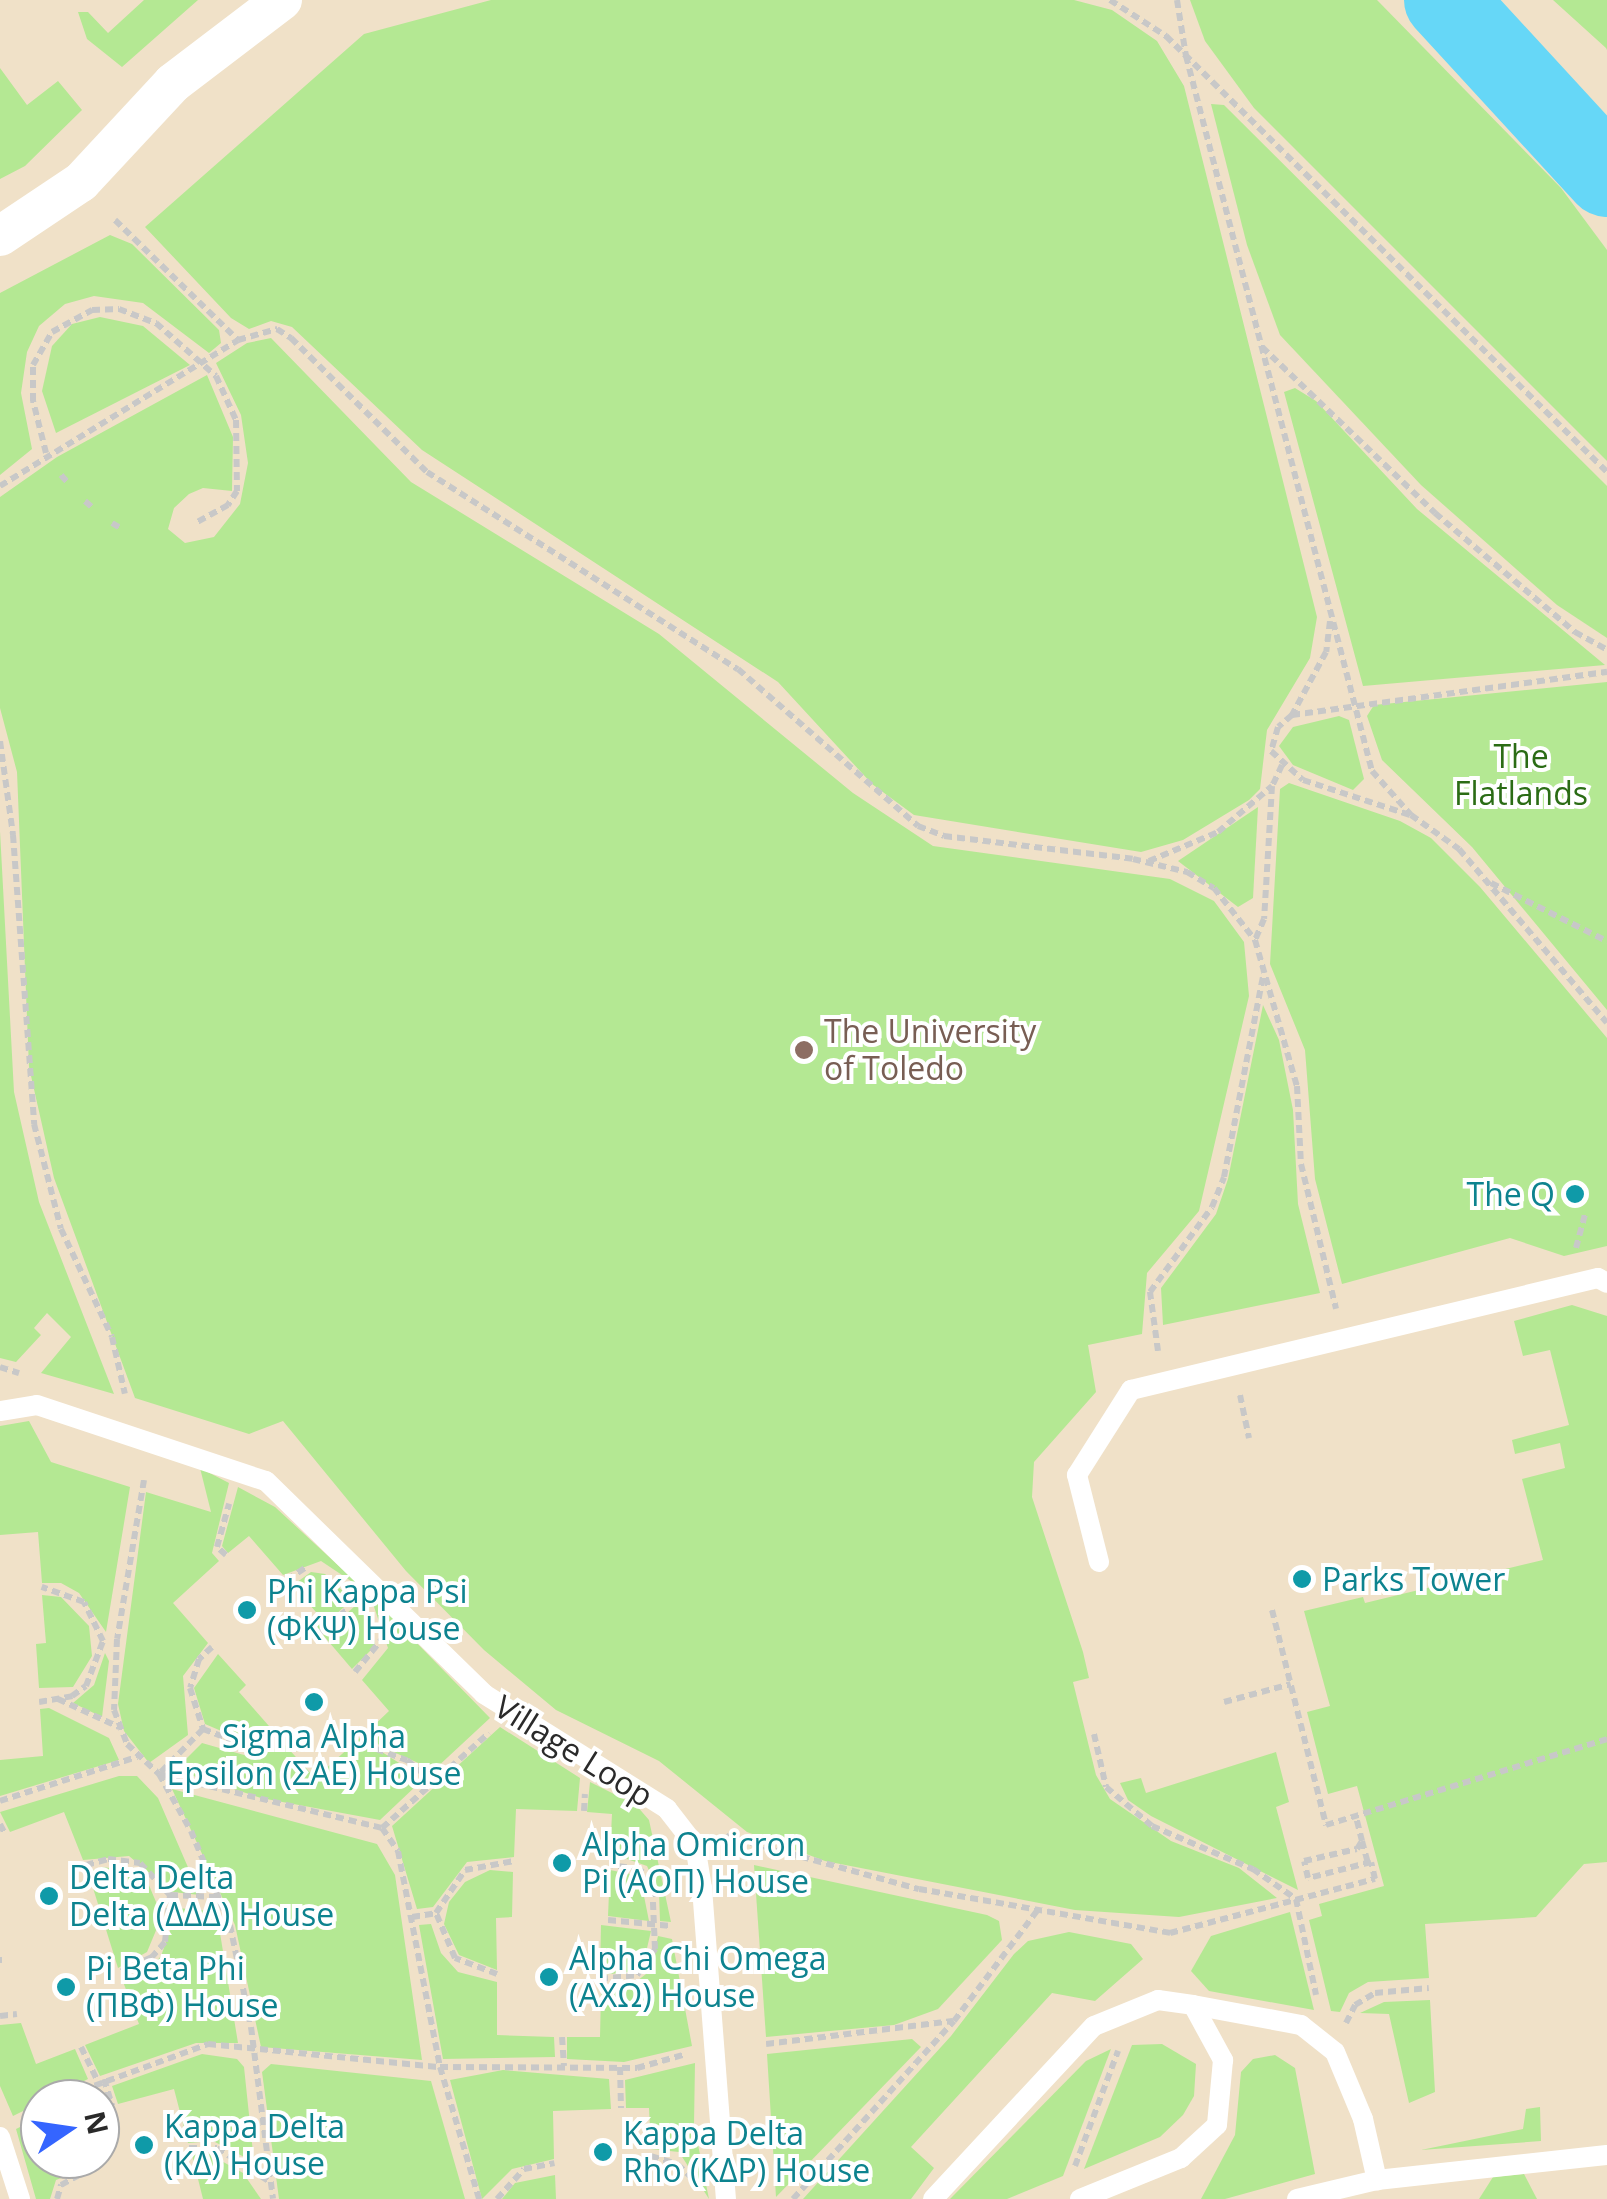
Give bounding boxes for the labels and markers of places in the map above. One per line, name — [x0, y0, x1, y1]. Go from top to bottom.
place label: The University of Toledo — [824, 1013, 1036, 1088]
marker: The University of Toledo — [793, 1039, 815, 1061]
place label: The Q — [1467, 1175, 1555, 1213]
marker: The Q — [1564, 1183, 1586, 1205]
place label: Parks Tower — [1322, 1560, 1505, 1598]
marker: Parks Tower — [1291, 1568, 1313, 1590]
place label: Phi Kappa Psi (ΦΚΨ) House — [267, 1573, 467, 1648]
marker: Phi Kappa Psi (ΦΚΨ) House — [236, 1599, 258, 1621]
marker: Sigma Alpha Epsilon (ΣΑΕ) House — [303, 1691, 325, 1713]
place label: Sigma Alpha Epsilon (ΣΑΕ) House — [167, 1718, 461, 1793]
place label: Alpha Omicron Pi (ΑΟΠ) House — [582, 1826, 809, 1901]
marker: Alpha Omicron Pi (ΑΟΠ) House — [551, 1852, 573, 1874]
place label: Delta Delta Delta (ΔΔΔ) House — [69, 1859, 334, 1934]
marker: Delta Delta Delta (ΔΔΔ) House — [38, 1885, 60, 1907]
place label: Alpha Chi Omega (ΑΧΩ) House — [569, 1940, 826, 2015]
place label: Pi Beta Phi (ΠΒΦ) House — [86, 1950, 278, 2025]
marker: Alpha Chi Omega (ΑΧΩ) House — [538, 1966, 560, 1988]
marker: Pi Beta Phi (ΠΒΦ) House — [55, 1976, 77, 1998]
place label: Kappa Delta (ΚΔ) House — [164, 2108, 345, 2183]
place label: Kappa Delta Rho (ΚΔΡ) House — [623, 2115, 870, 2190]
marker: Kappa Delta (ΚΔ) House — [133, 2134, 155, 2156]
marker: Kappa Delta Rho (ΚΔΡ) House — [592, 2141, 614, 2163]

